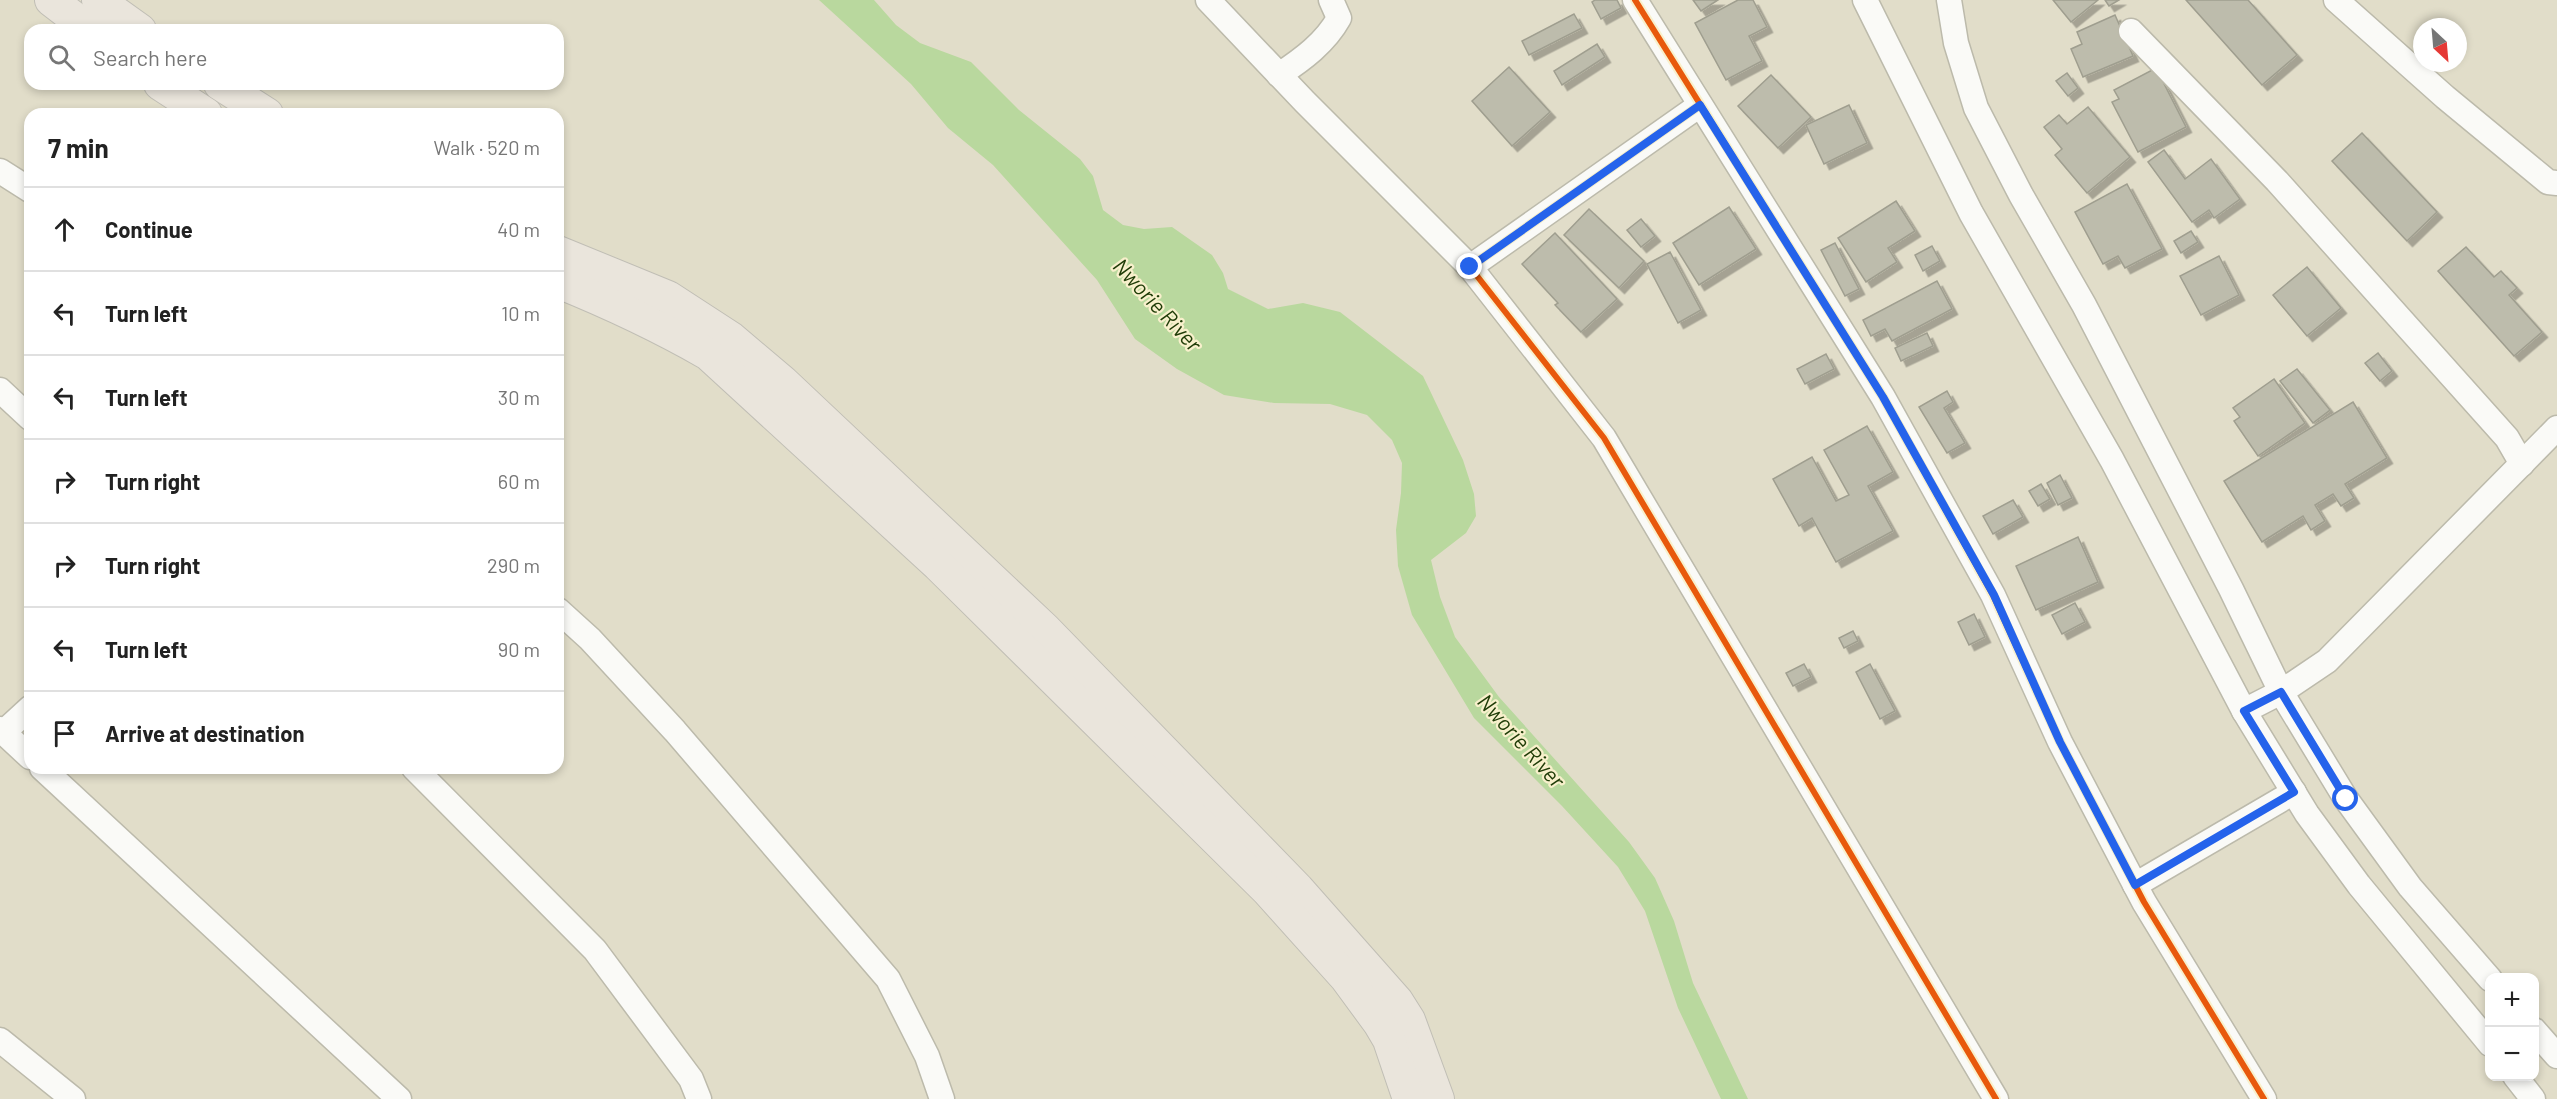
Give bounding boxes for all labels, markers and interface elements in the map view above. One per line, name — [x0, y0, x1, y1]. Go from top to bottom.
north arrow — [2413, 18, 2467, 72]
search box — [24, 24, 564, 90]
icon: search — [45, 41, 78, 74]
text: Search here — [93, 44, 207, 70]
text: 7 min — [48, 132, 109, 163]
text: Walk · 520 m — [434, 135, 540, 159]
icon: ahead — [48, 213, 81, 246]
text: Continue — [105, 216, 193, 242]
text: 40 m — [497, 217, 540, 241]
water label: Nworie River — [1108, 252, 1208, 357]
route end — [1456, 253, 1482, 279]
icon: left — [48, 297, 81, 330]
text: Turn left — [105, 300, 188, 326]
text: 10 m — [501, 301, 540, 325]
icon: left — [48, 381, 81, 414]
text: Turn left — [105, 384, 188, 410]
text: 30 m — [498, 385, 540, 409]
icon: right — [48, 465, 81, 498]
text: Turn right — [105, 468, 200, 494]
text: 60 m — [498, 469, 540, 493]
icon: right — [48, 549, 81, 582]
text: Turn right — [105, 552, 200, 578]
text: 290 m — [487, 553, 540, 577]
icon: left — [48, 633, 81, 666]
text: Turn left — [105, 636, 188, 662]
text: 90 m — [498, 637, 540, 661]
water label: Nworie River — [1473, 688, 1572, 793]
icon: arrive — [48, 717, 81, 750]
text: Arrive at destination — [105, 720, 304, 746]
route start — [2332, 785, 2358, 811]
map controls — [2485, 973, 2539, 1081]
button: + — [2485, 973, 2539, 1027]
button: − — [2485, 1027, 2539, 1081]

